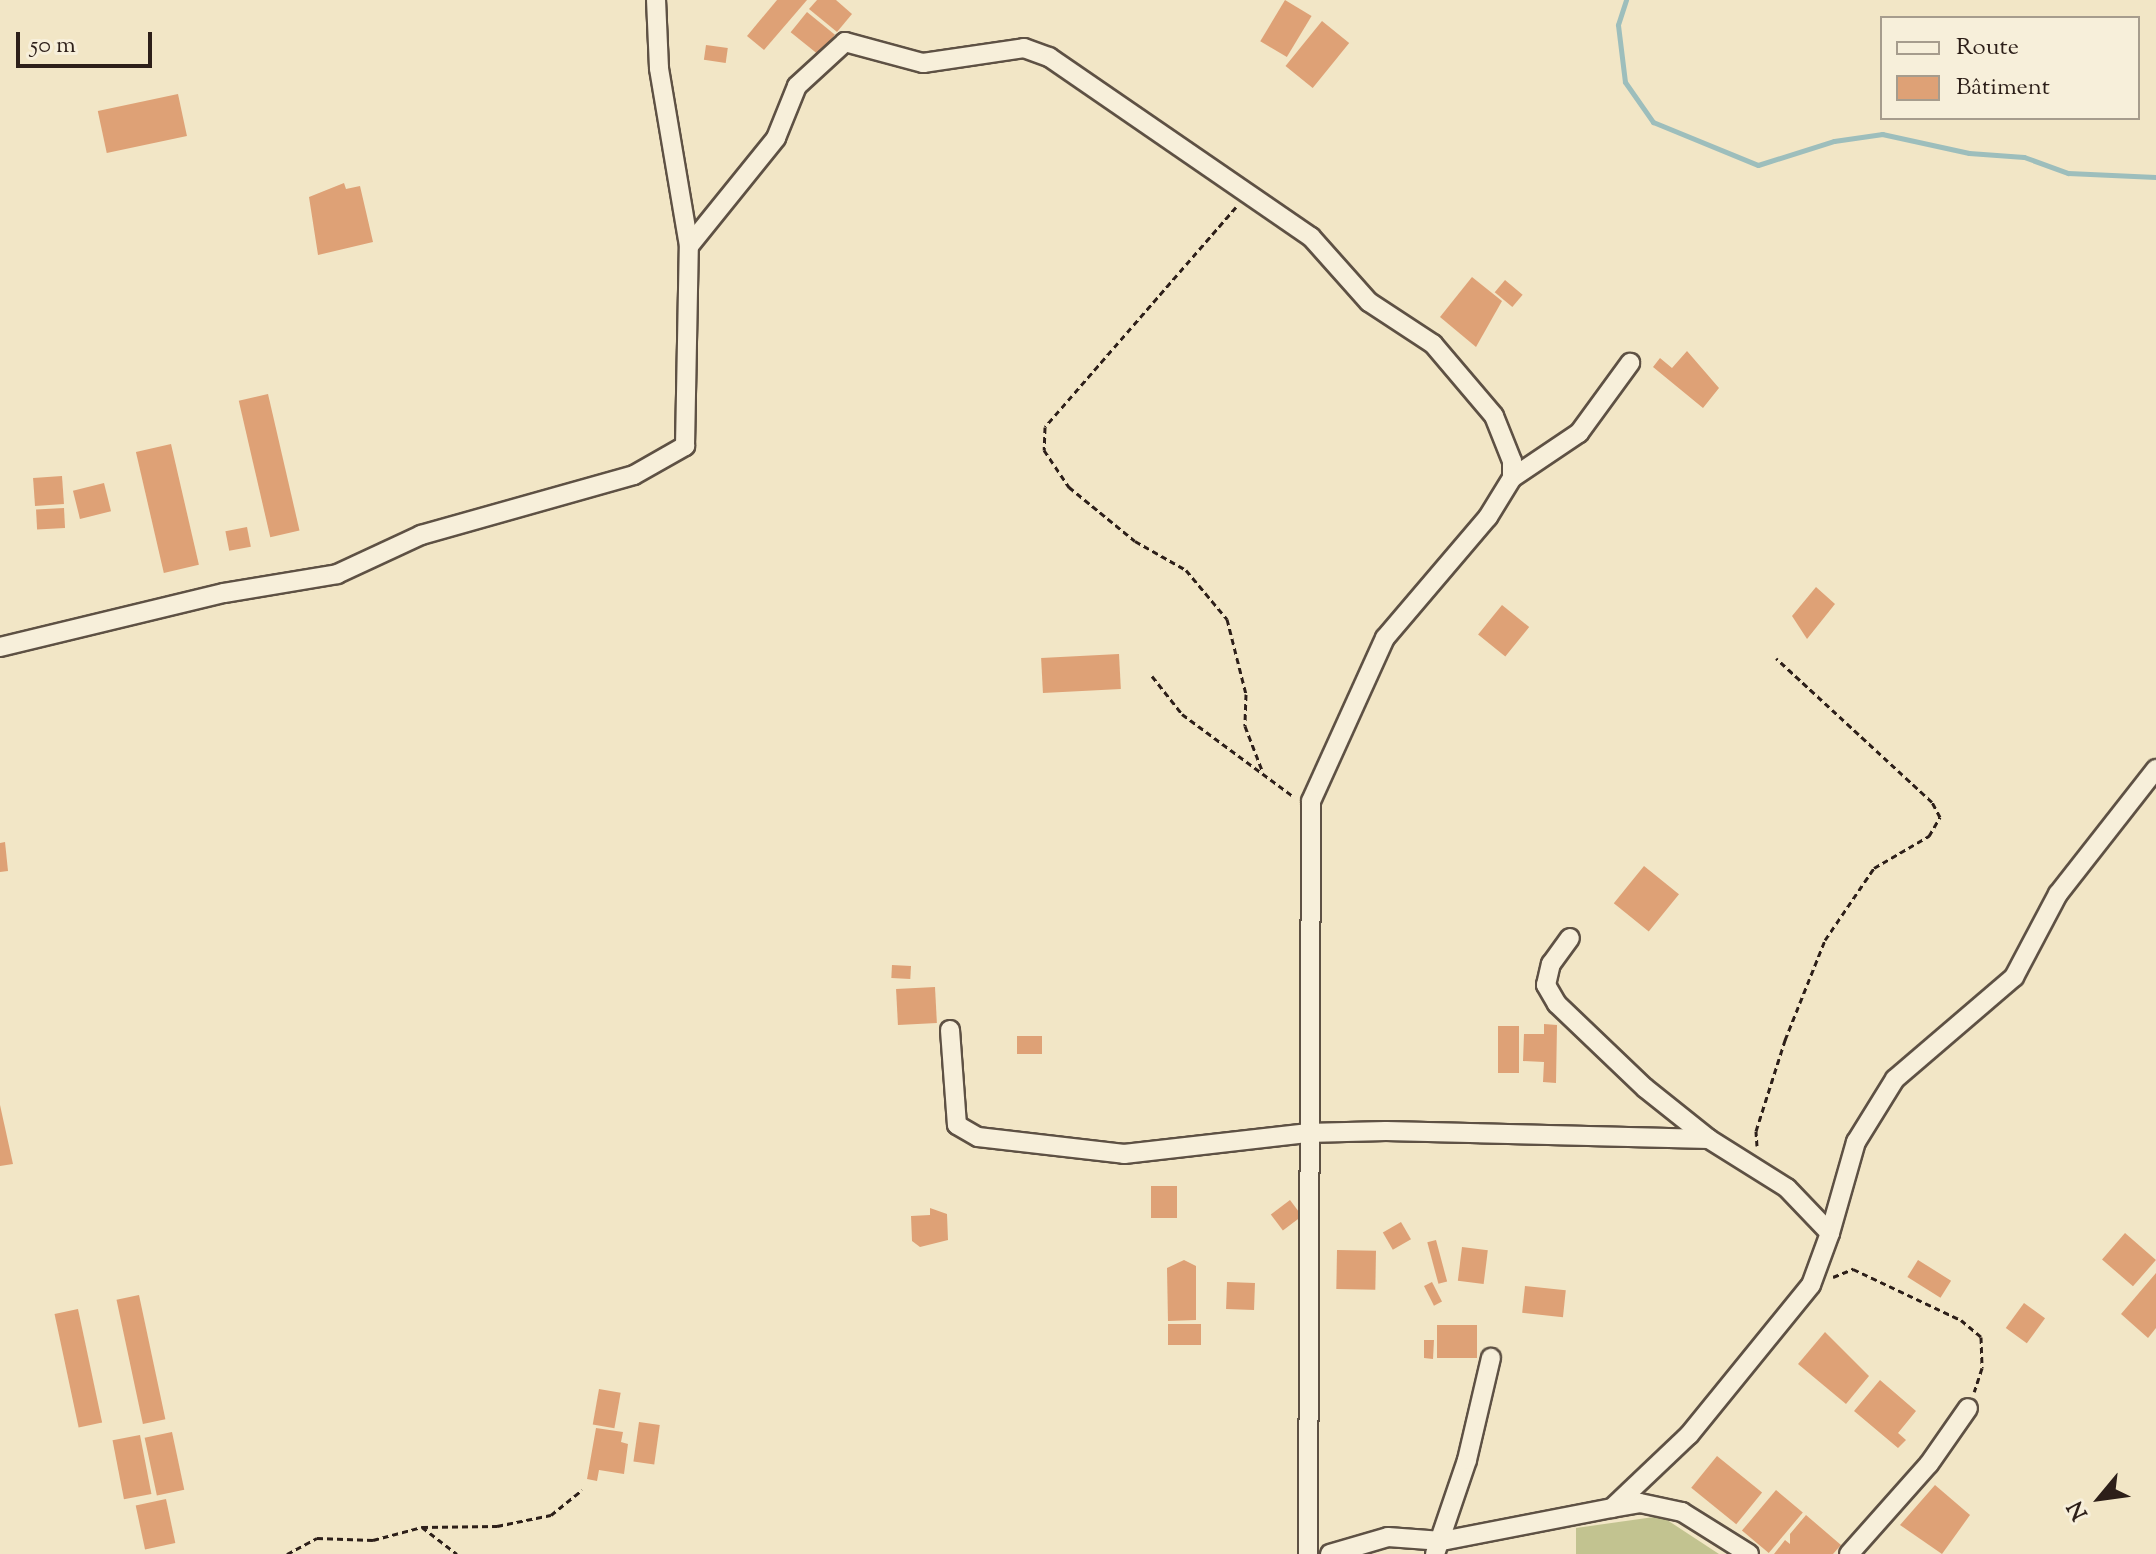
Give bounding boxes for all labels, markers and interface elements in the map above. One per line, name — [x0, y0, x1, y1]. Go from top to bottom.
scale bar — [20, 16, 156, 66]
legend — [1880, 16, 2140, 120]
text: 50 m — [30, 29, 76, 63]
text: Route — [1956, 31, 2019, 65]
text: Bâtiment — [1956, 71, 2050, 105]
north arrow — [2060, 1458, 2140, 1538]
text: N — [2061, 1494, 2097, 1525]

